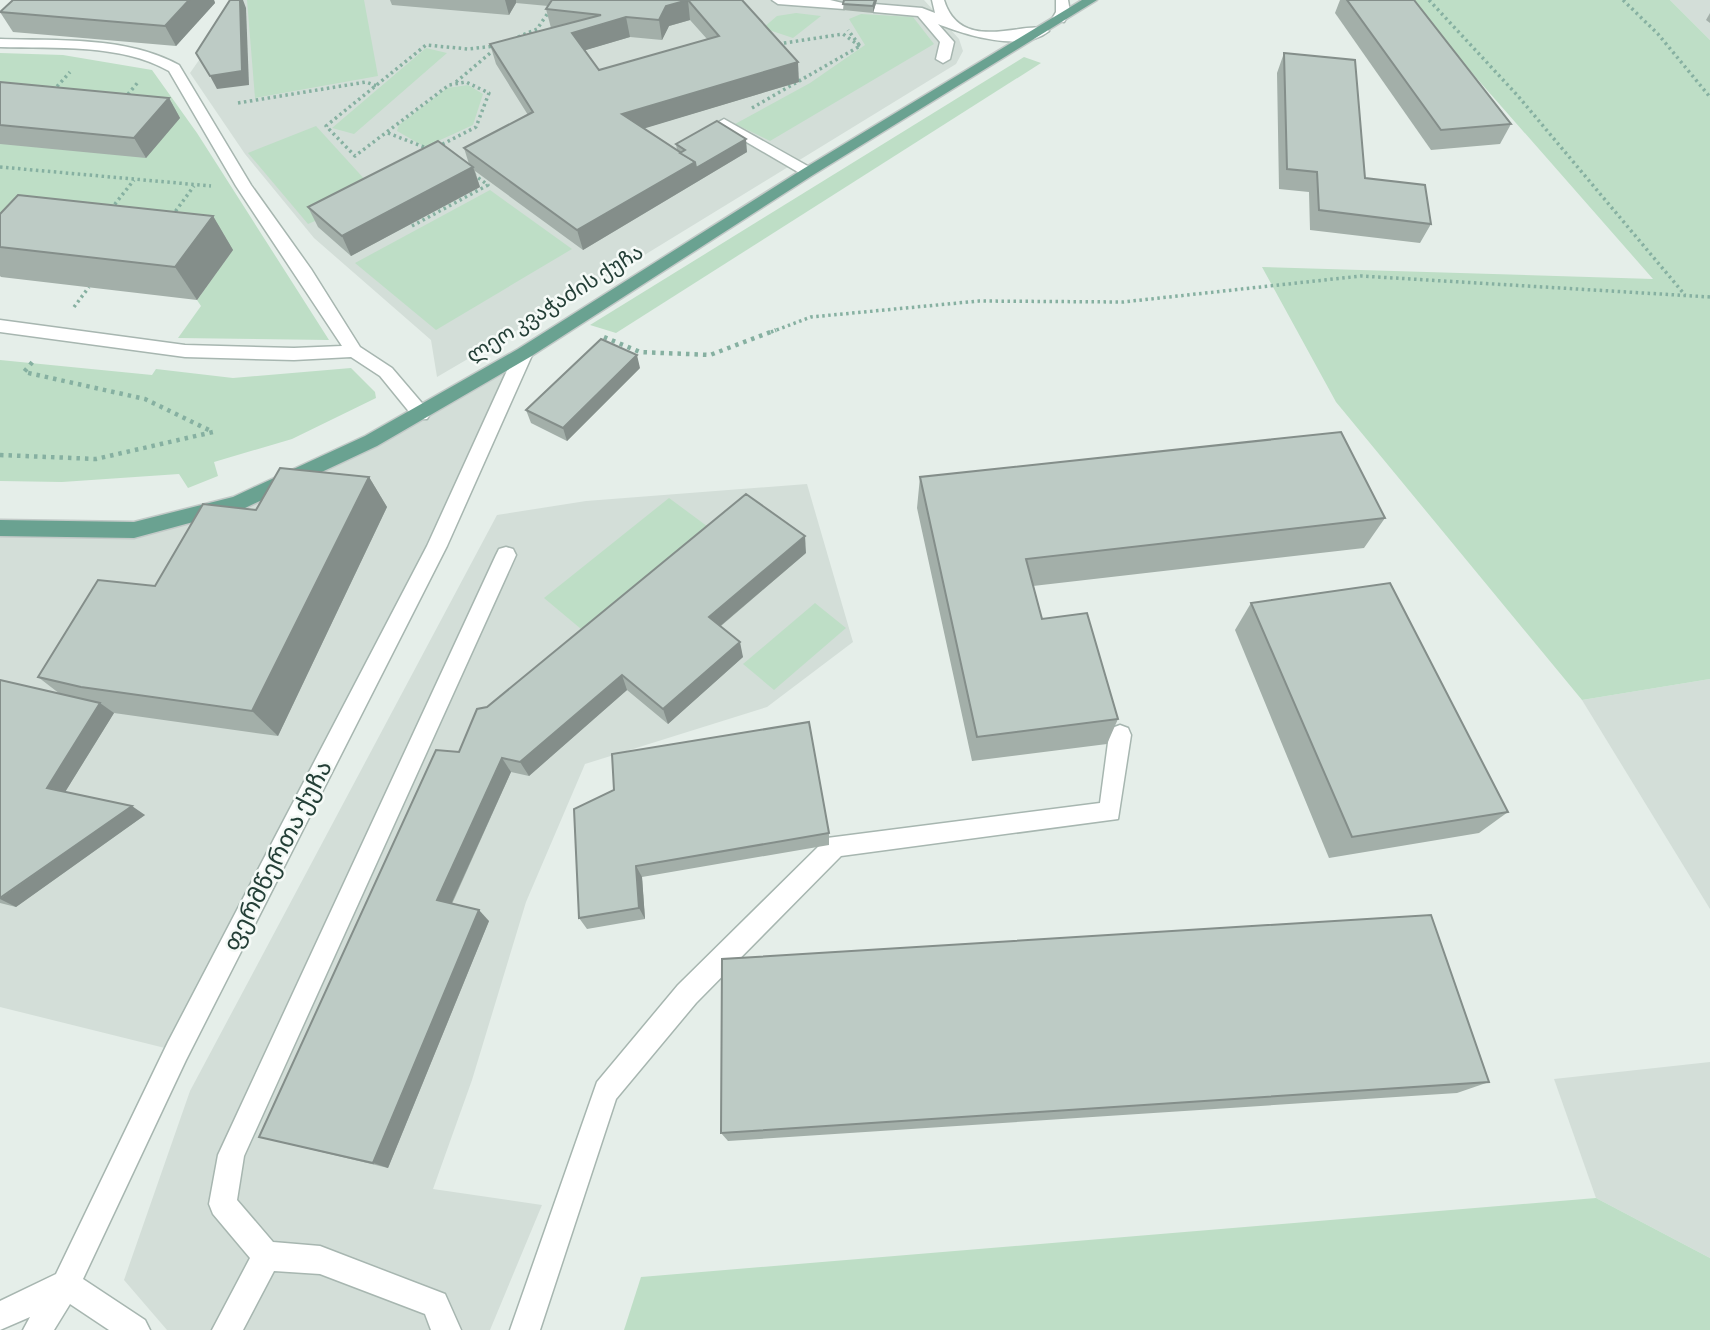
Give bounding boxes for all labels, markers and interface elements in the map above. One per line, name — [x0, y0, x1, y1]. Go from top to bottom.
street label: ლეო კვაჭაძის ქუჩა — [462, 239, 648, 369]
street label: ფერმწერთა ქუჩა — [217, 756, 339, 956]

